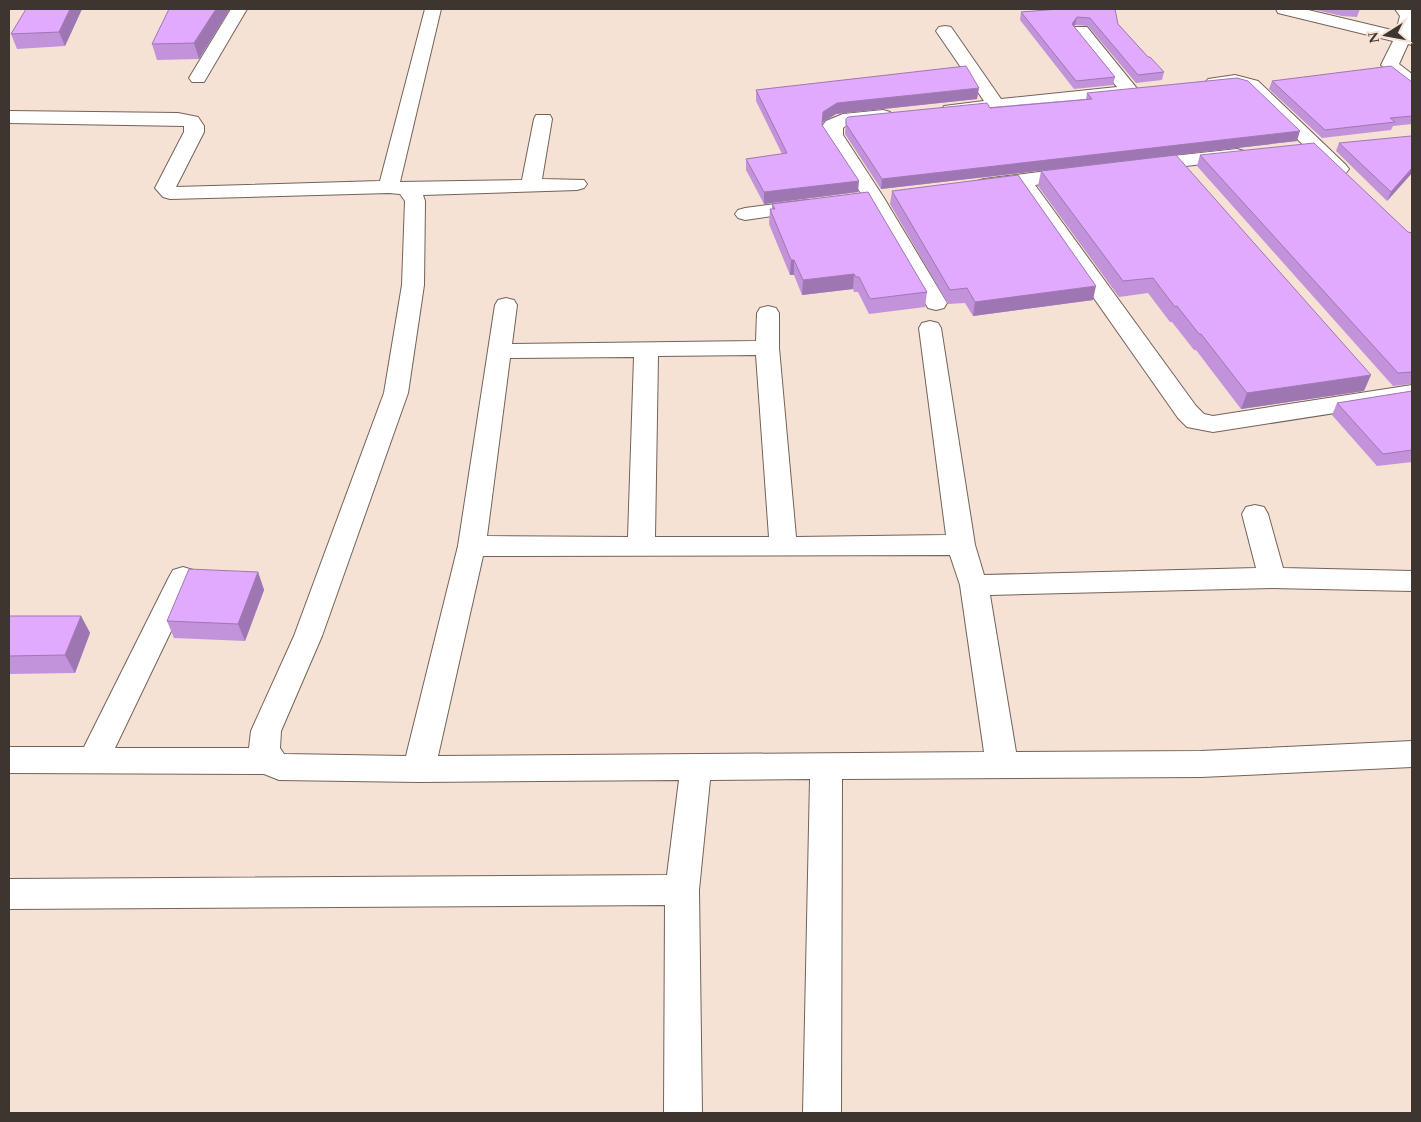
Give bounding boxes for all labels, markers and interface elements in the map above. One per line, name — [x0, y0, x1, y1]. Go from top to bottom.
north arrow — [1361, 10, 1411, 60]
text: N — [1362, 30, 1385, 45]

